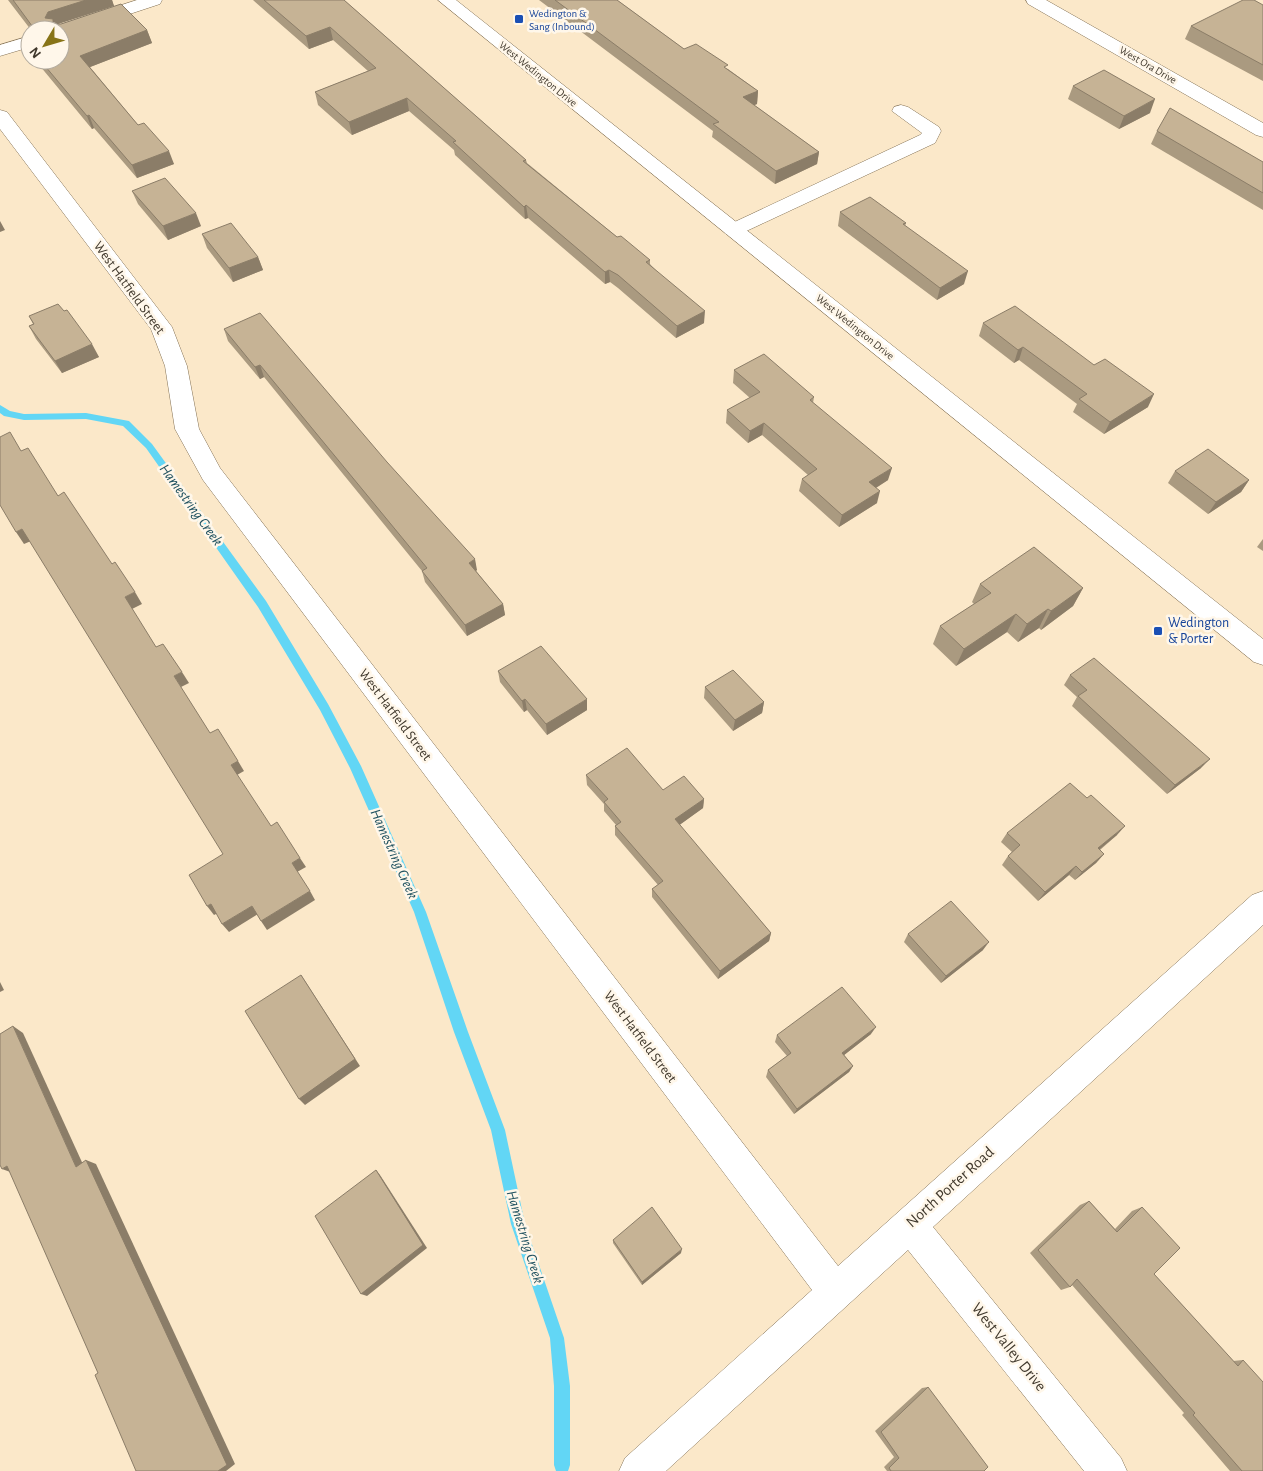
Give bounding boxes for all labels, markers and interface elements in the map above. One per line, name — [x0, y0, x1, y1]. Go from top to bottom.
place label: Wedington & Sang (Inbound) — [529, 8, 595, 32]
marker: Wedington & Sang (Inbound) — [513, 13, 525, 25]
north arrow — [20, 20, 70, 70]
street label: West Wedington Drive — [497, 39, 579, 109]
text: N — [27, 44, 44, 61]
street label: West Ora Drive — [1118, 44, 1178, 86]
street label: West Hatfield Street — [91, 239, 168, 337]
street label: West Wedington Drive — [814, 292, 896, 362]
water label: Hamestring Creek — [157, 462, 225, 549]
place label: Wedington & Porter — [1168, 616, 1229, 646]
marker: Wedington & Porter — [1152, 625, 1164, 637]
street label: West Hatfield Street — [356, 667, 434, 764]
water label: Hamestring Creek — [368, 807, 421, 901]
street label: West Hatfield Street — [601, 989, 679, 1086]
street label: North Porter Road — [903, 1144, 997, 1230]
water label: Hamestring Creek — [504, 1189, 546, 1285]
street label: West Valley Drive — [968, 1300, 1049, 1395]

